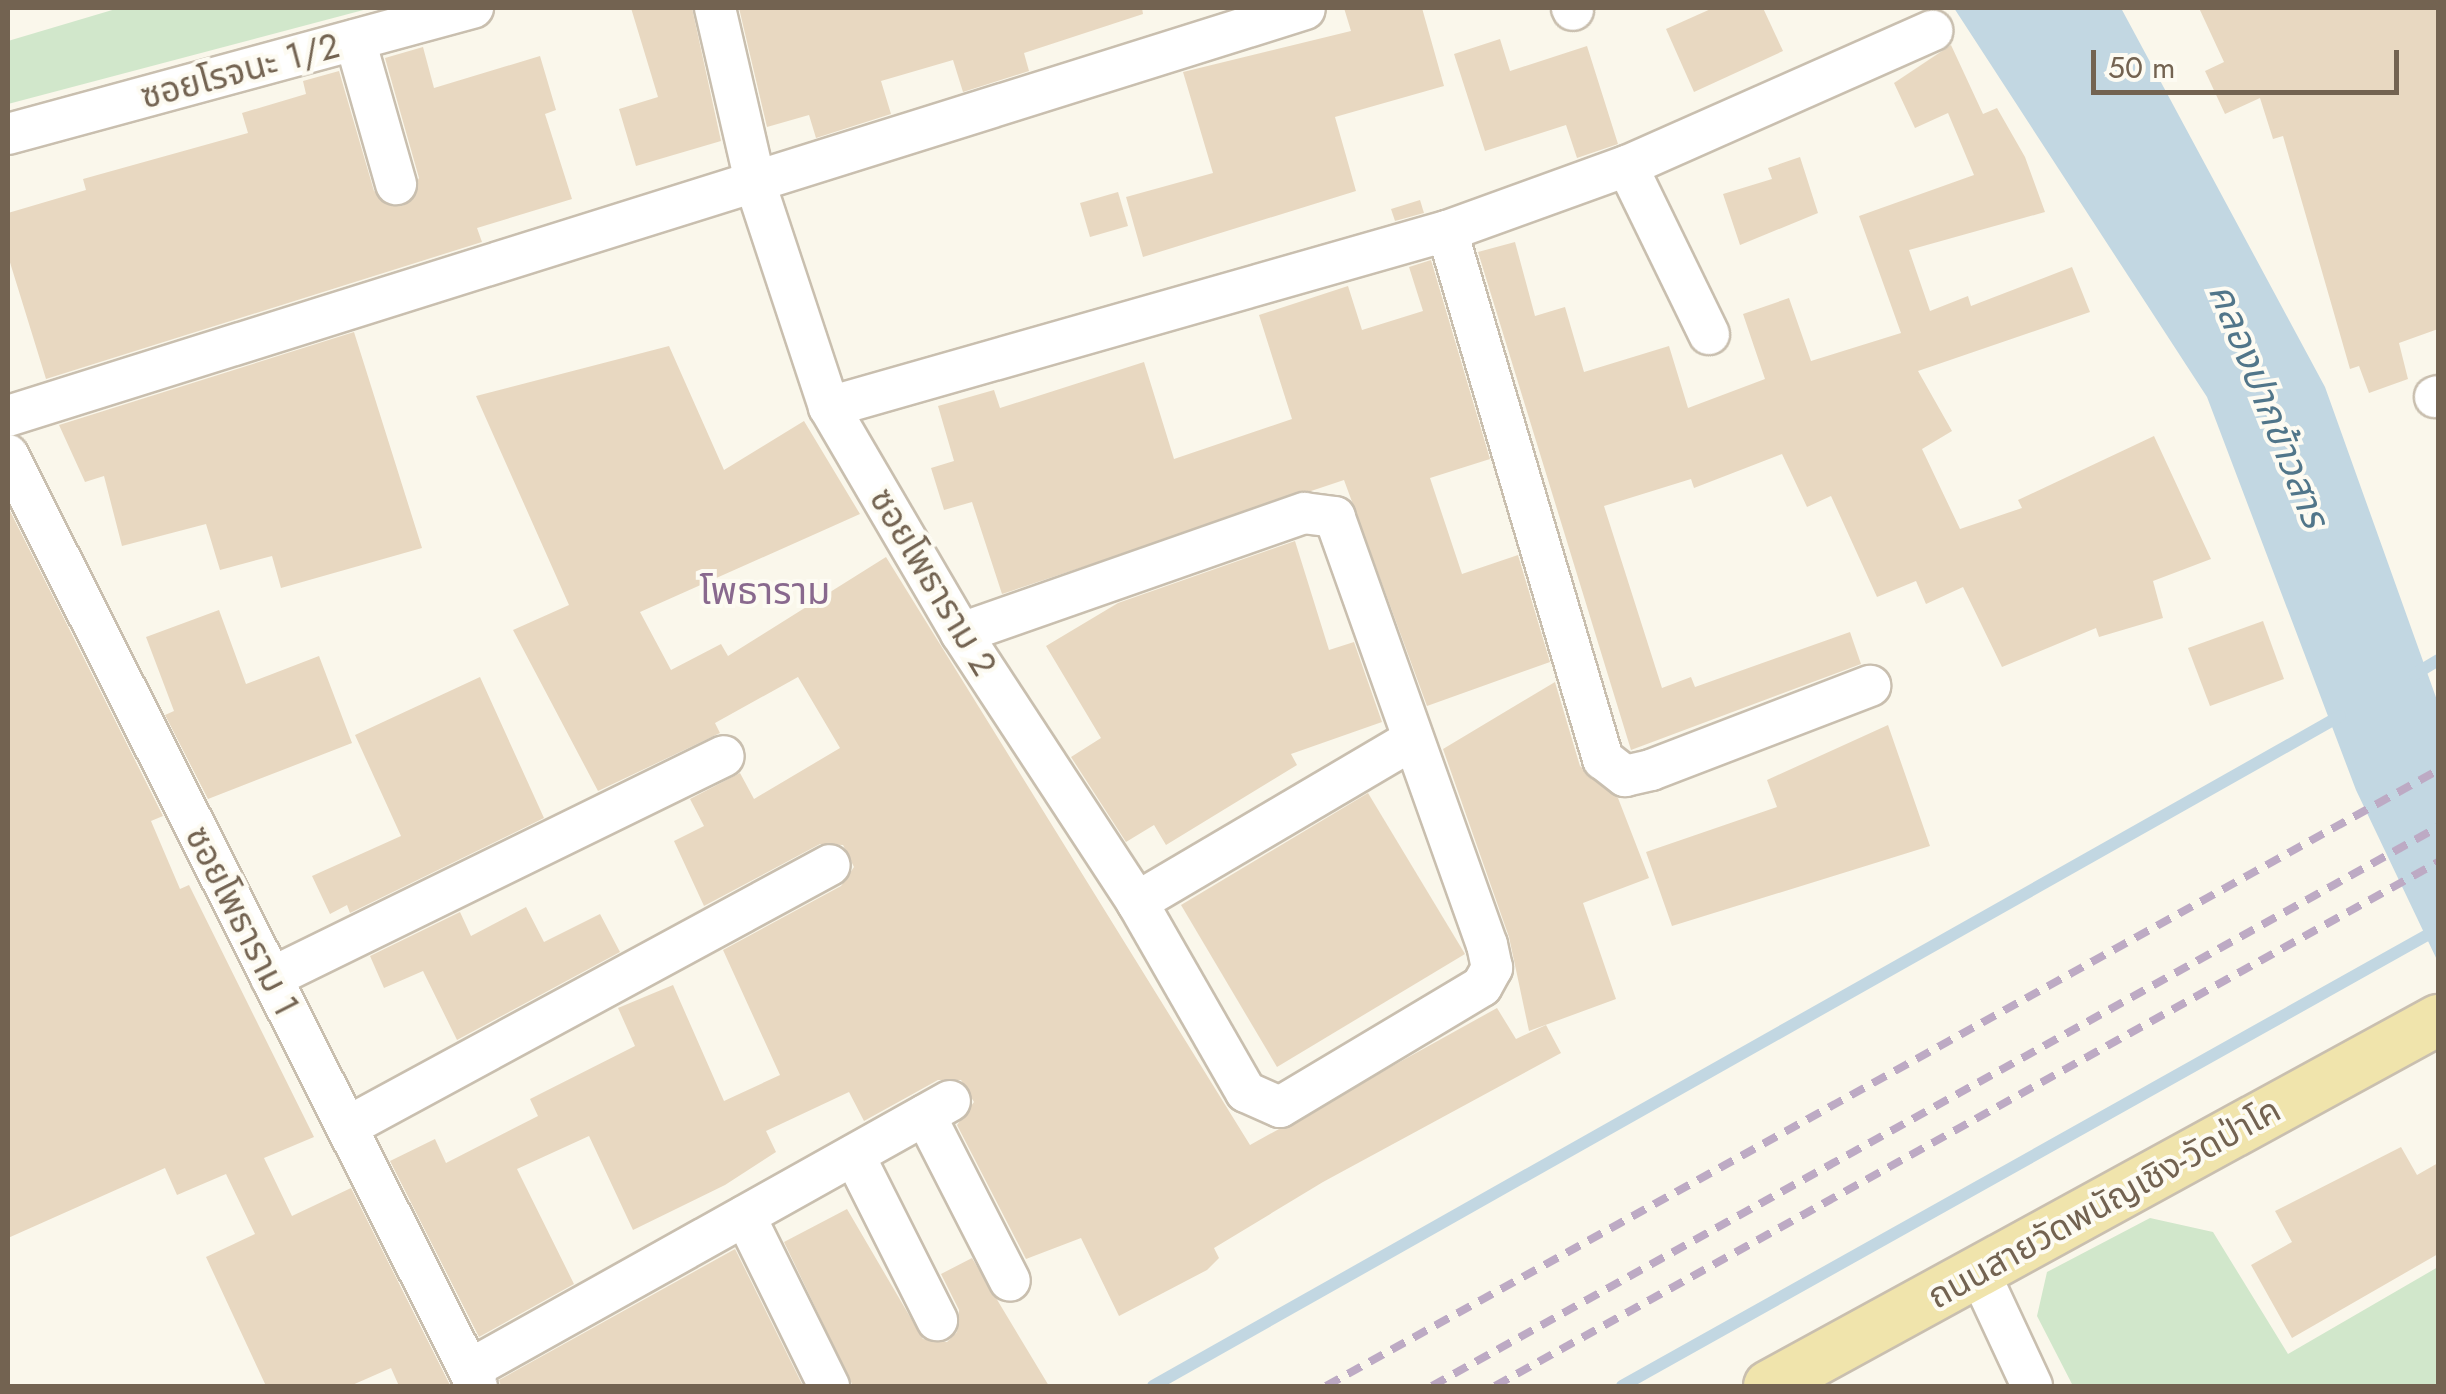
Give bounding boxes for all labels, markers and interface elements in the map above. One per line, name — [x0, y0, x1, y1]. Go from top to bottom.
street label: ซอยโรจนะ 1/2 — [136, 24, 344, 118]
scale bar — [2096, 30, 2404, 92]
text: 50 m — [2108, 46, 2175, 89]
water label: คลองปากข้าวสาร — [2199, 276, 2339, 534]
street label: ซอยโพธาราม 2 — [861, 481, 1005, 683]
district label: โพธาราม — [700, 568, 830, 614]
street label: ซอยโพธาราม 1 — [176, 819, 308, 1023]
street label: ถนนสายวัดพนัญเชิง-วัดป่าโค — [1920, 1088, 2288, 1318]

